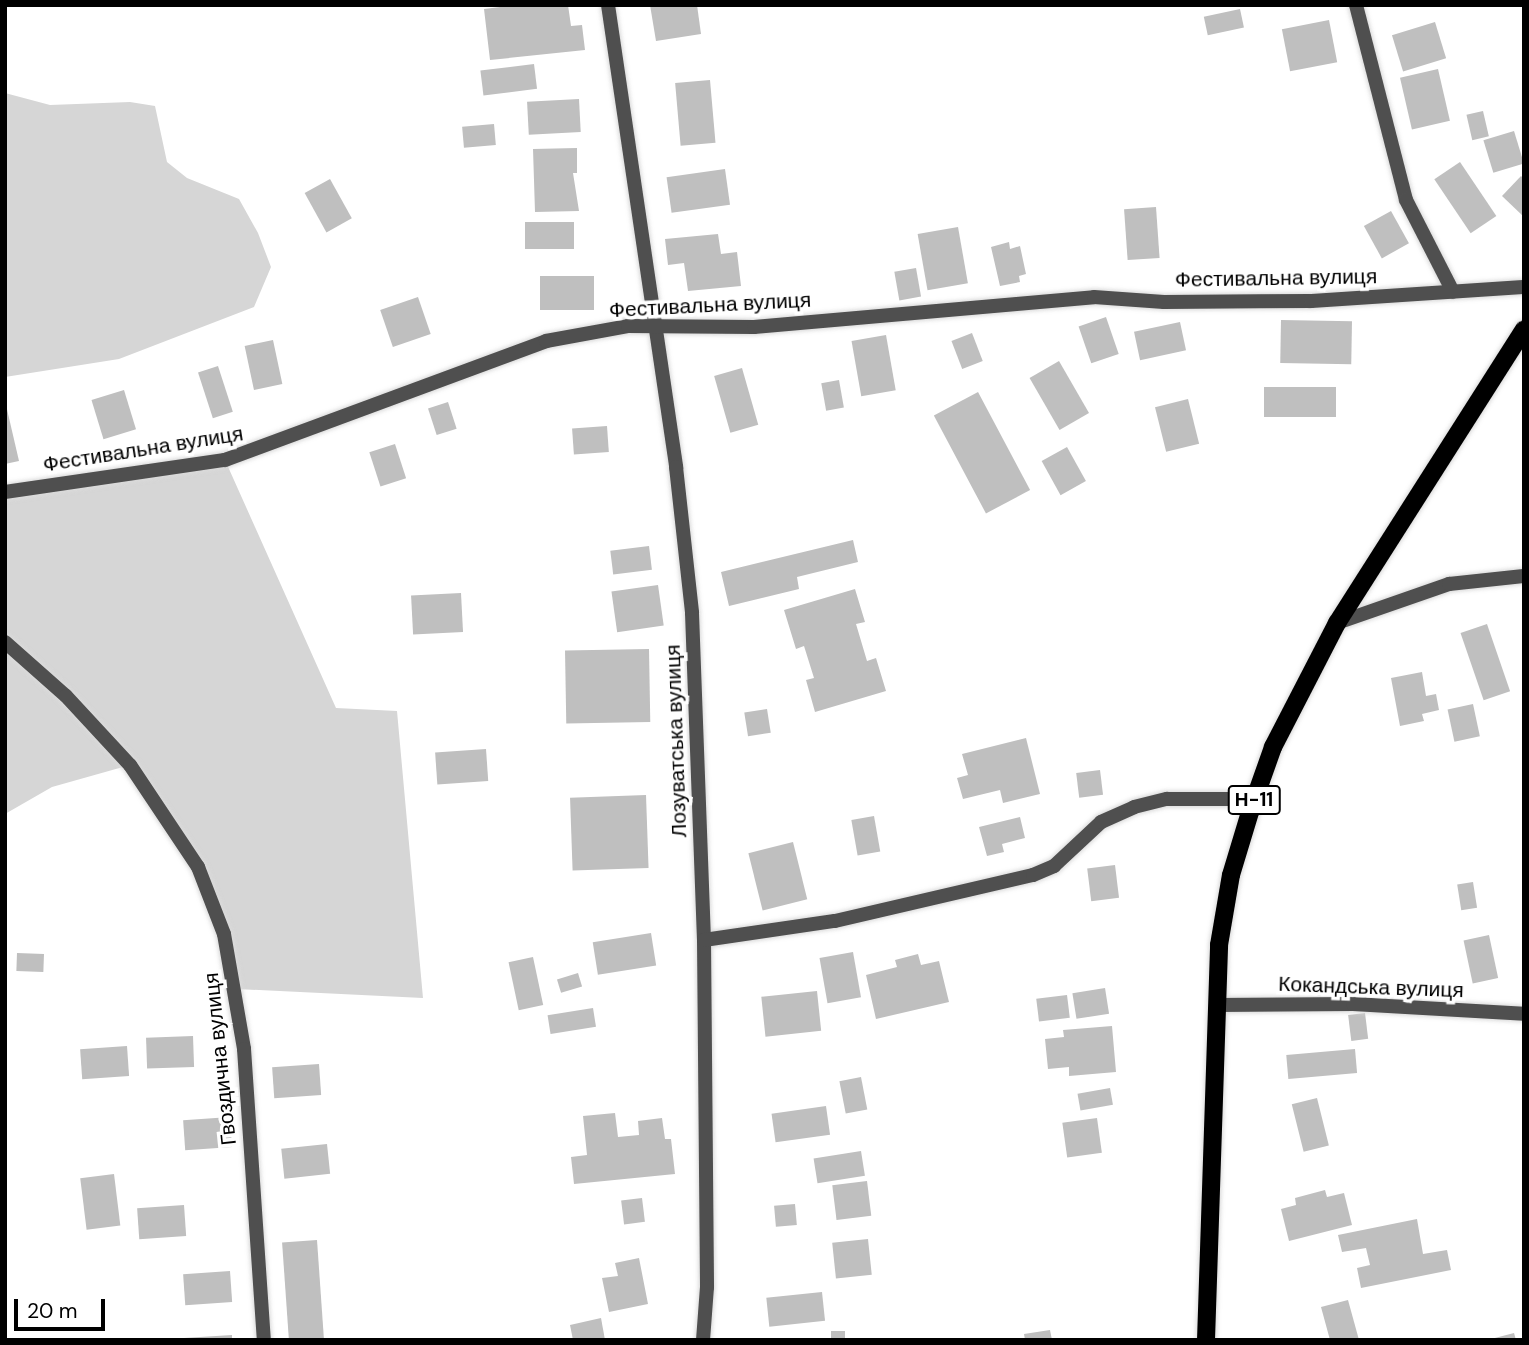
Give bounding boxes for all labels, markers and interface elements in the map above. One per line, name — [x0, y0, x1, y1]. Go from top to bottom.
street label: Фестивальна вулиця — [1175, 264, 1377, 292]
street label: Фестивальна вулиця — [608, 287, 812, 323]
street label: Фестивальна вулиця — [41, 421, 245, 477]
street label: Лозуватська вулиця — [660, 644, 692, 838]
road number: Н-11 — [1228, 785, 1280, 816]
street label: Гвоздична вулиця — [198, 971, 242, 1147]
street label: Кокандська вулиця — [1278, 971, 1464, 1003]
scale bar — [18, 1286, 108, 1330]
text: 20 m — [27, 1297, 78, 1325]

